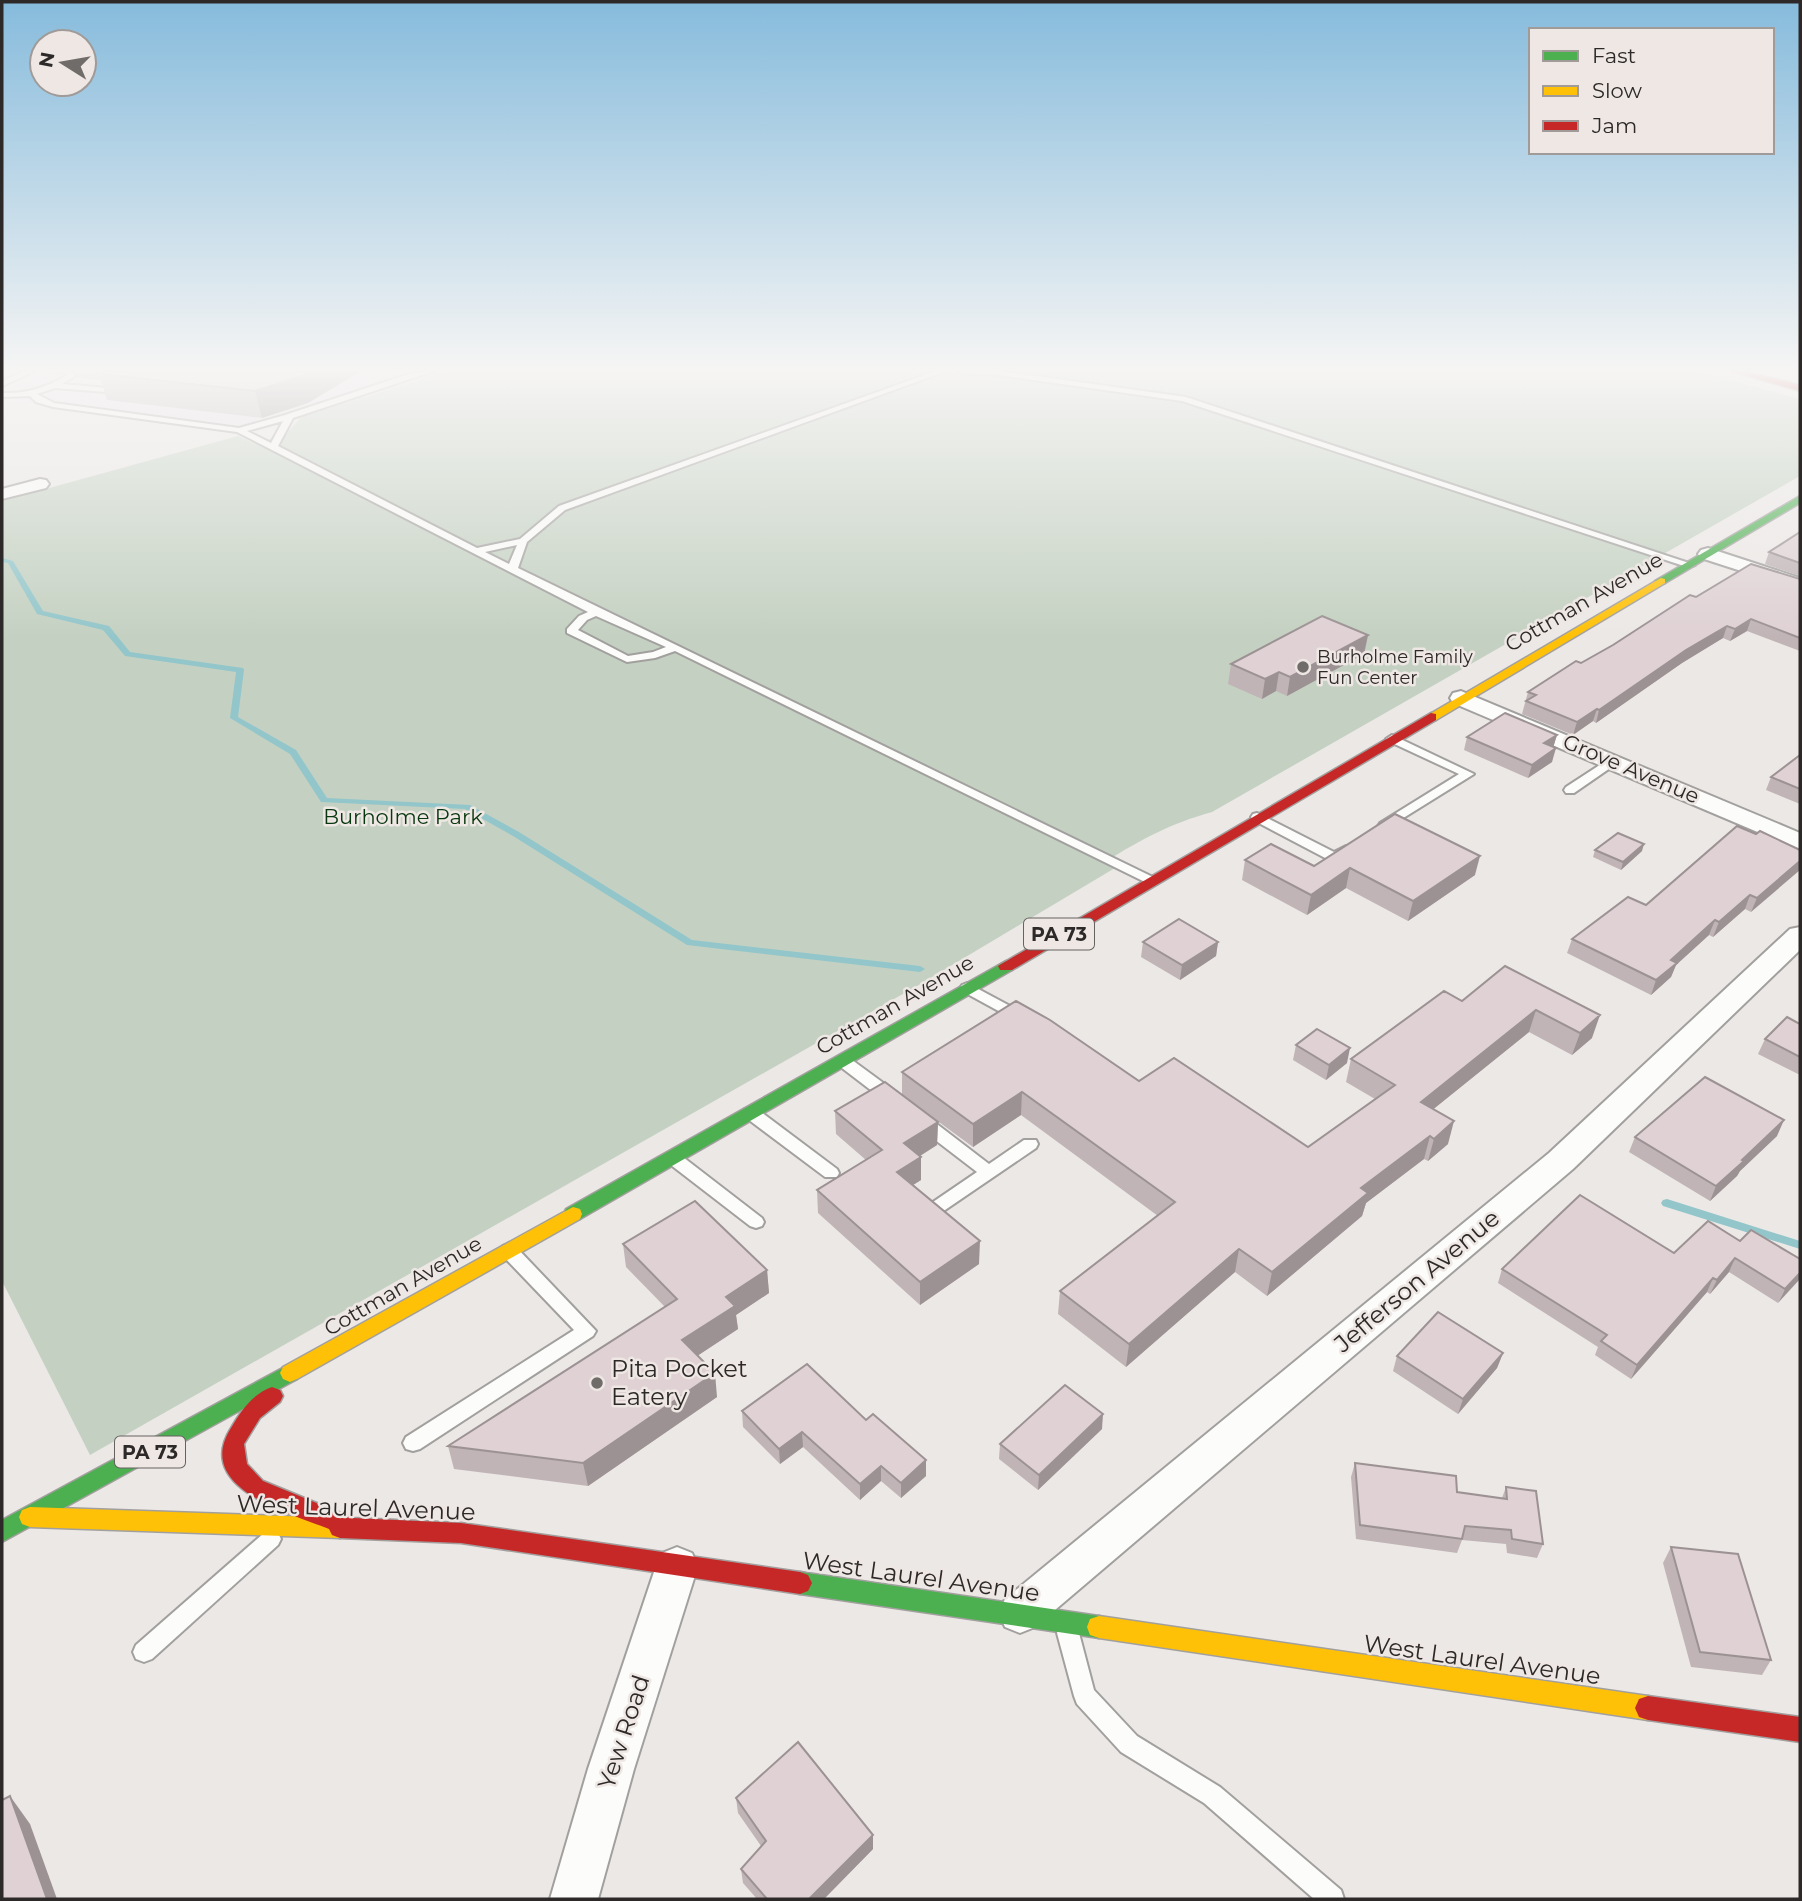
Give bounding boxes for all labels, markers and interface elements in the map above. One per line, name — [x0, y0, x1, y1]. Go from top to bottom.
north arrow — [28, 28, 98, 98]
legend — [1529, 28, 1774, 154]
text: Fast — [1592, 43, 1636, 68]
text: N — [34, 50, 60, 70]
text: Slow — [1592, 78, 1642, 103]
text: Jam — [1591, 113, 1637, 138]
street label: Cottman Avenue — [1500, 546, 1667, 657]
place label: Burholme Family Fun Center — [1317, 646, 1473, 689]
marker: Burholme Family Fun Center — [1295, 659, 1311, 675]
street label: Grove Avenue — [1559, 729, 1703, 809]
park label: Burholme Park — [323, 804, 483, 829]
road number: PA 73 — [1024, 918, 1094, 950]
street label: Cottman Avenue — [811, 949, 978, 1060]
street label: Jefferson Avenue — [1327, 1203, 1505, 1359]
street label: Cottman Avenue — [319, 1230, 486, 1341]
place label: Pita Pocket Eatery — [611, 1354, 748, 1411]
marker: Pita Pocket Eatery — [589, 1375, 605, 1391]
road number: PA 73 — [115, 1436, 185, 1468]
street label: West Laurel Avenue — [236, 1489, 476, 1526]
street label: West Laurel Avenue — [801, 1546, 1041, 1608]
street label: West Laurel Avenue — [1362, 1629, 1602, 1691]
street label: Yew Road — [591, 1671, 656, 1793]

